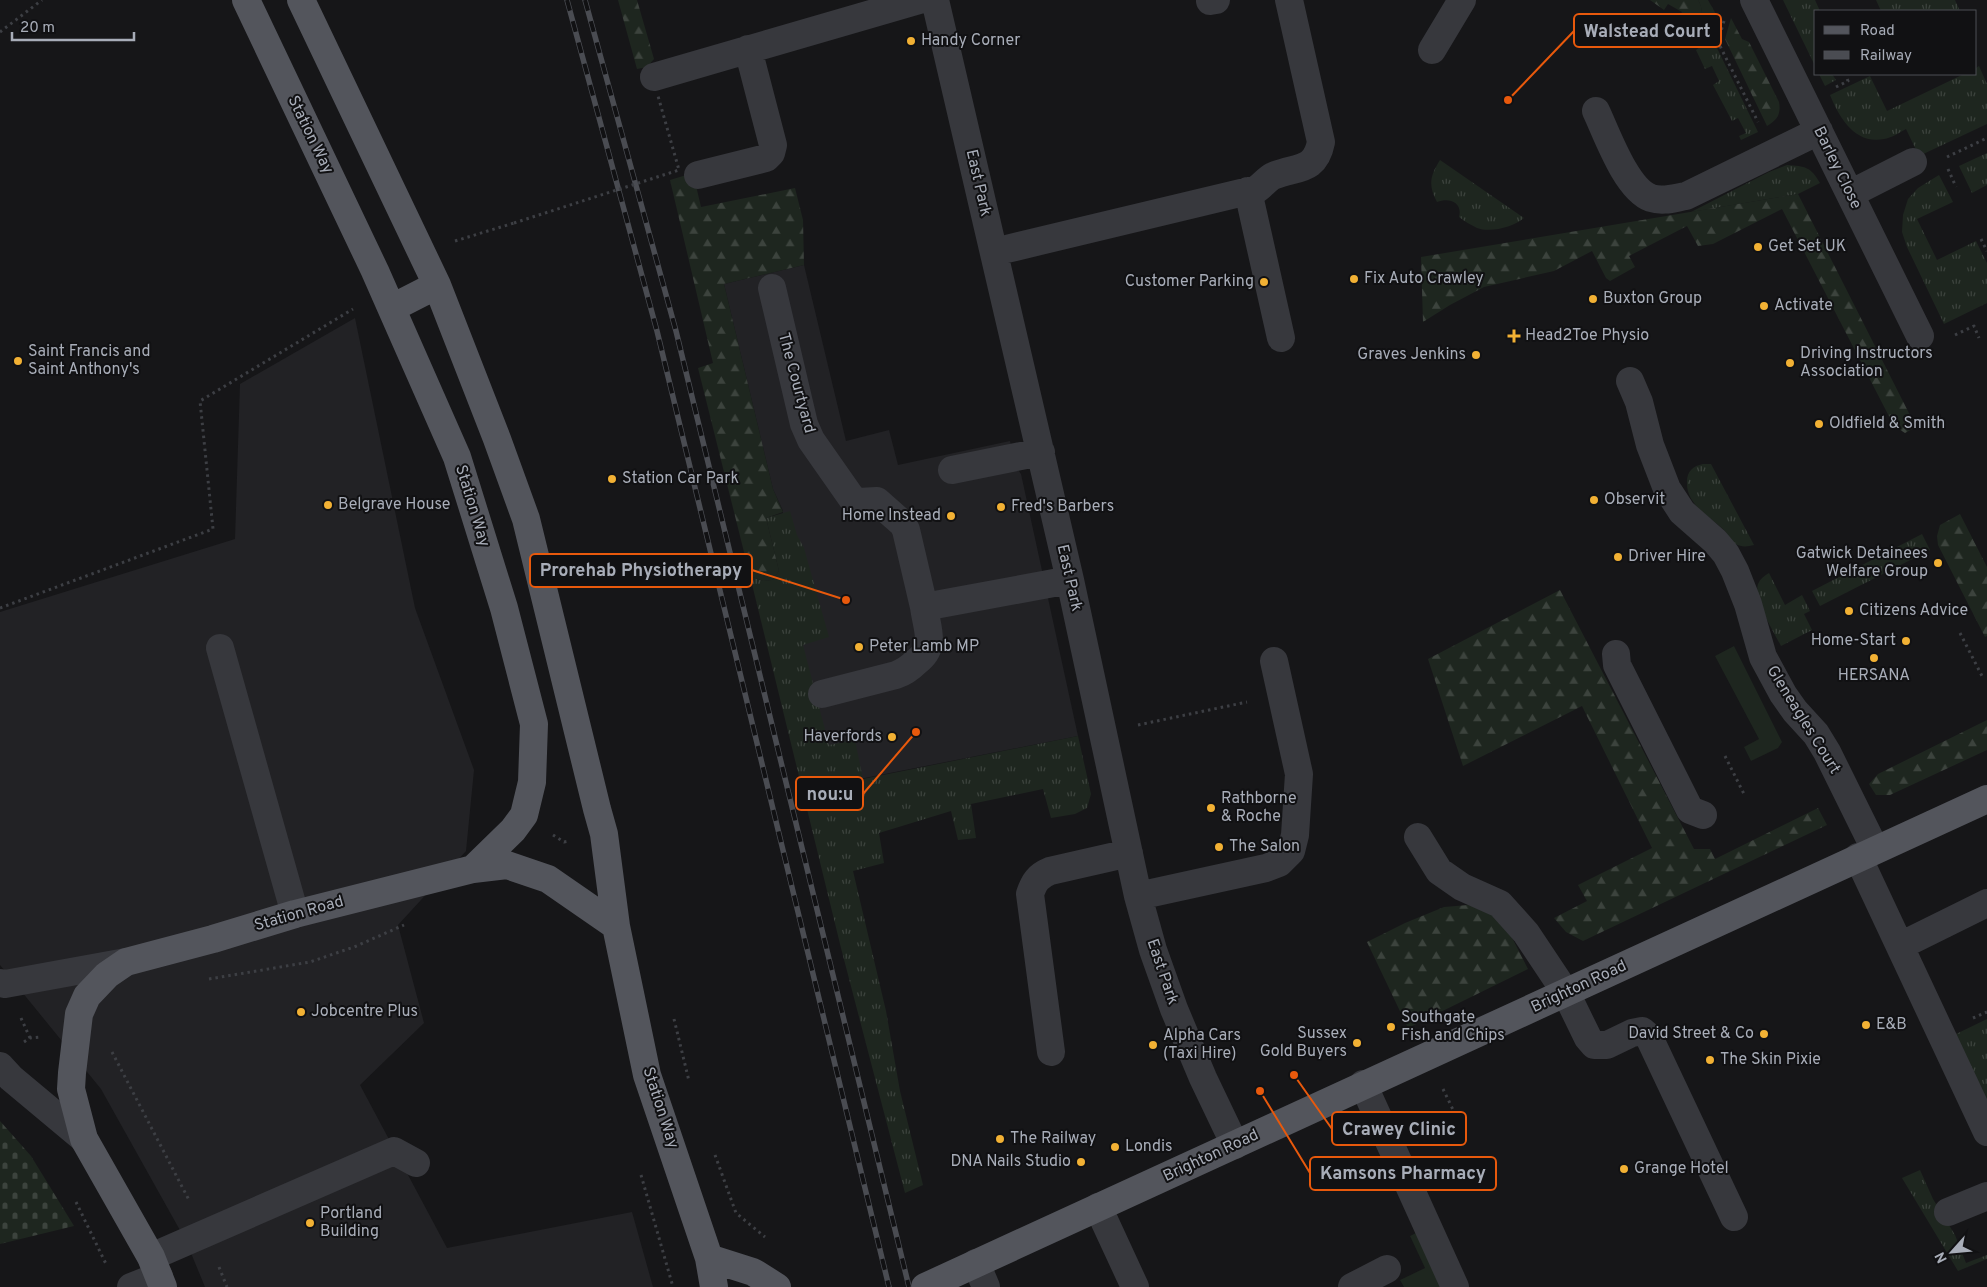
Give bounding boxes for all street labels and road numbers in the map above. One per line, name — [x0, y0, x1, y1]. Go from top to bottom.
street label: Station Way — [282, 93, 338, 177]
street label: Barley Close — [1808, 123, 1866, 213]
street label: East Park — [961, 148, 995, 218]
street label: The Courtyard — [773, 331, 819, 435]
street label: Station Way — [450, 463, 494, 549]
street label: East Park — [1052, 543, 1086, 613]
street label: Gleneagles Court — [1762, 662, 1844, 778]
street label: Station Road — [252, 892, 346, 936]
street label: East Park — [1141, 937, 1183, 1007]
street label: Brighton Road — [1528, 956, 1630, 1018]
street label: Station Way — [637, 1065, 683, 1151]
street label: Brighton Road — [1160, 1125, 1262, 1187]

